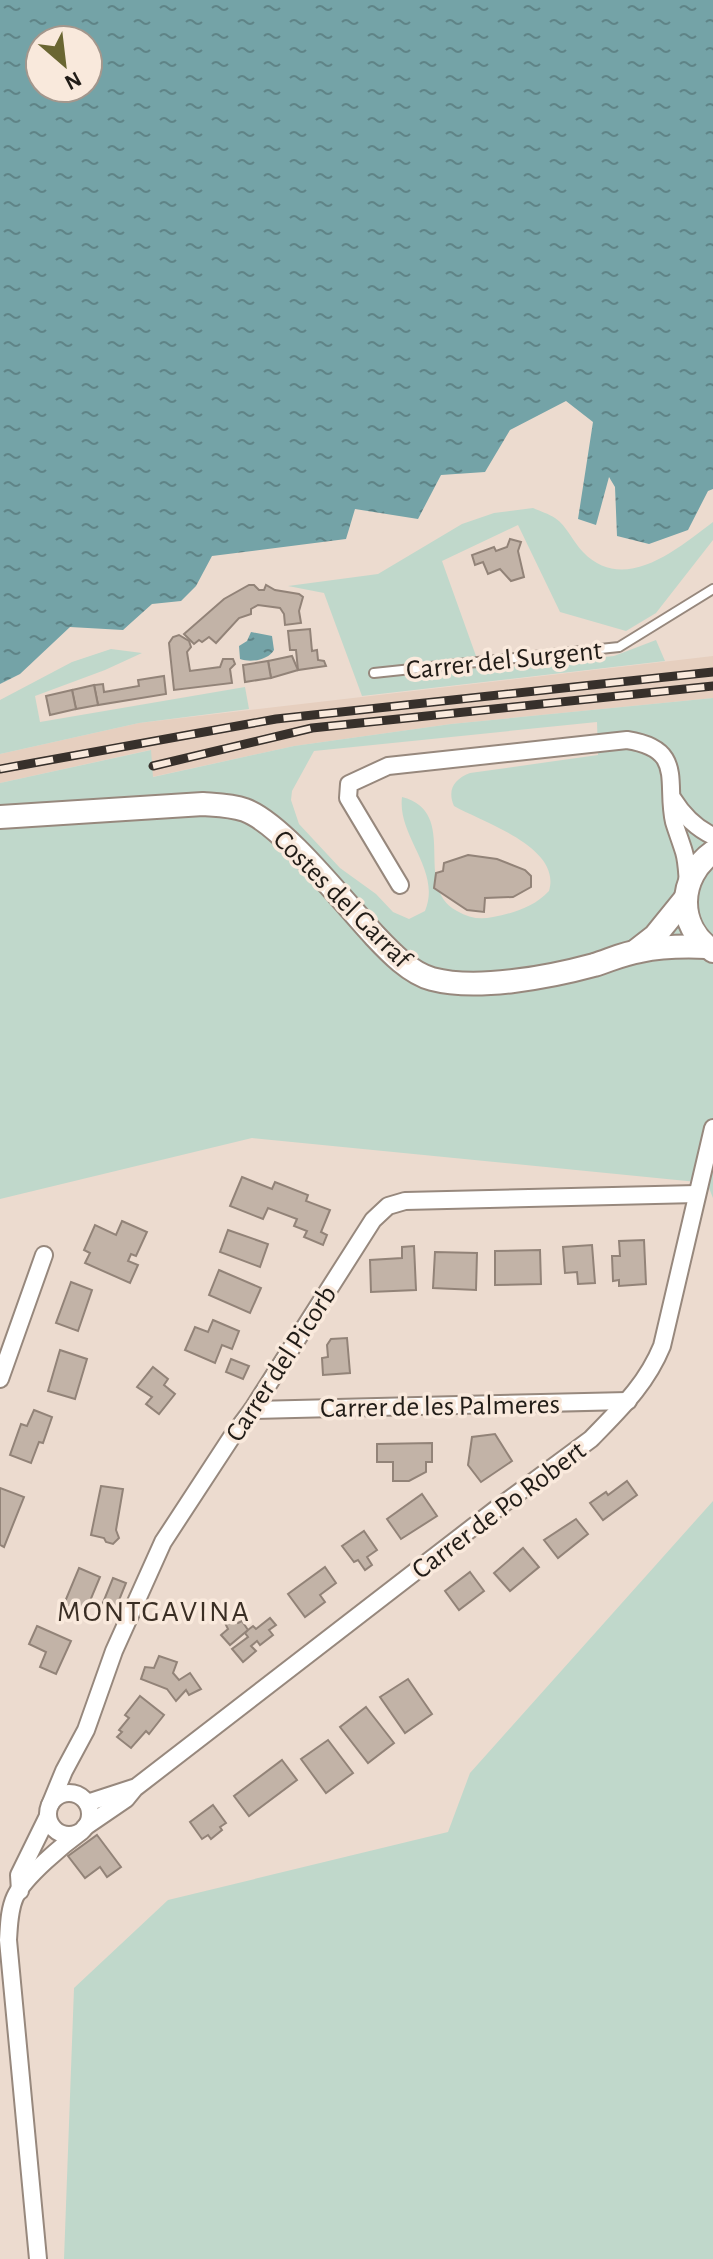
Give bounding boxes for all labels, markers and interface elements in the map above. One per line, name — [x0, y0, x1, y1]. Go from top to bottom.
north arrow — [24, 24, 104, 104]
text: N — [61, 67, 85, 94]
street label: Carrer del Surgent — [405, 637, 604, 685]
street label: Costes del Garraf — [267, 825, 417, 975]
street label: Carrer del Picorb — [221, 1281, 342, 1447]
street label: Carrer de les Palmeres — [320, 1391, 560, 1423]
street label: Carrer de Po Robert — [407, 1436, 591, 1585]
district label: MONTGAVINA — [57, 1597, 251, 1627]

